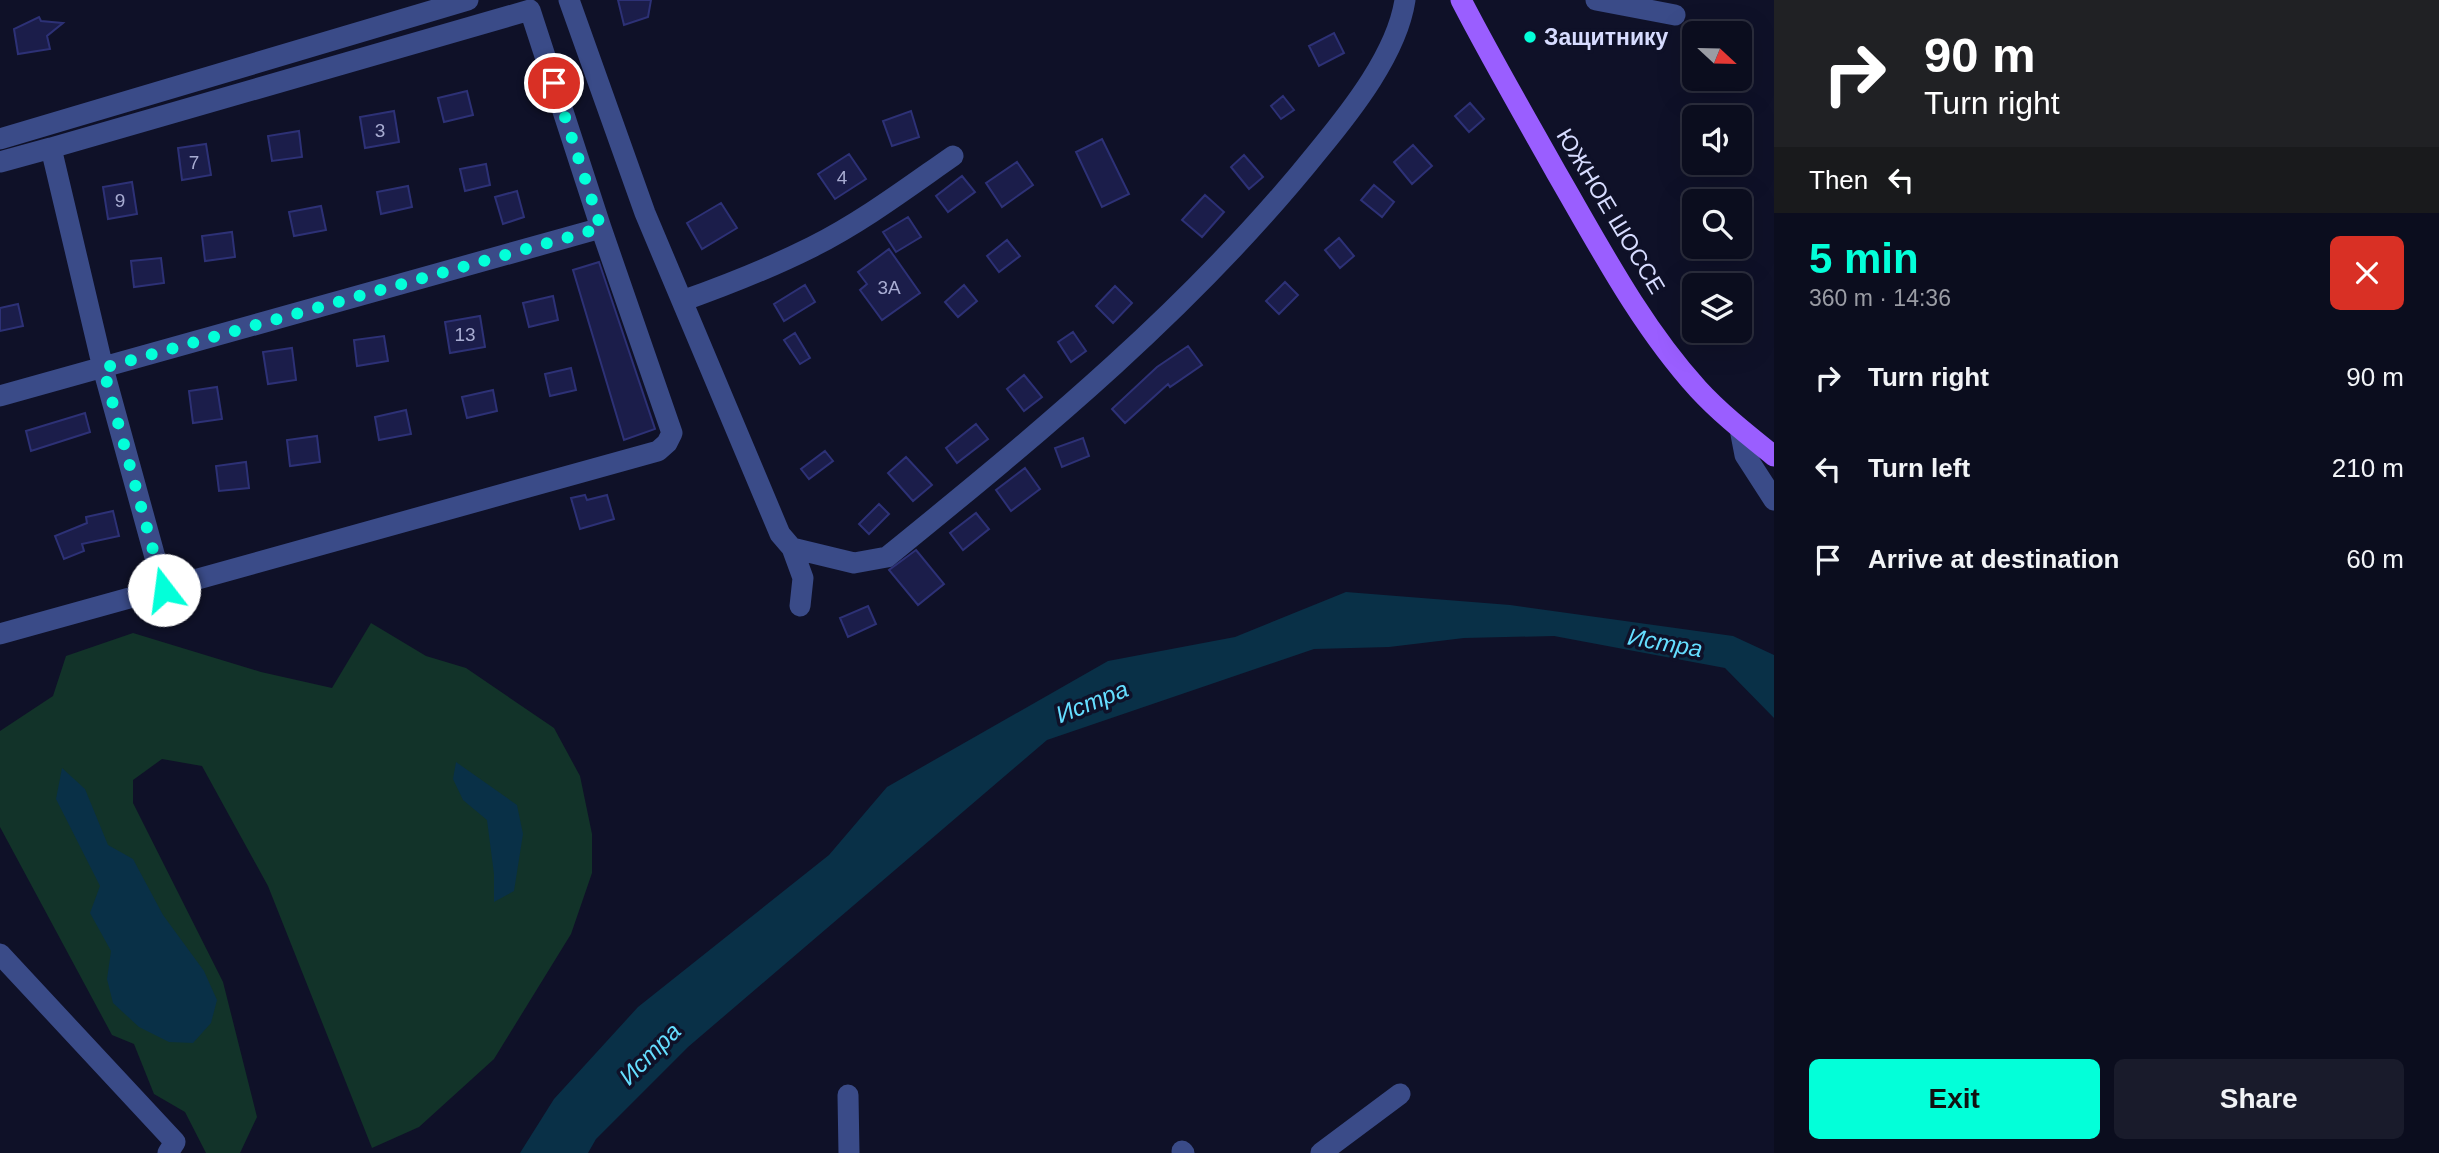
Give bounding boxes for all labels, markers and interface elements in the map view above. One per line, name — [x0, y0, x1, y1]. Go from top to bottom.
north arrow — [1682, 21, 1752, 91]
map controls — [1682, 21, 1752, 343]
place label: Защитнику — [1544, 24, 1669, 50]
icon: right — [1809, 28, 1900, 119]
text: 90 m — [1924, 28, 2036, 82]
marker: Защитнику — [1522, 29, 1538, 45]
pin — [524, 53, 584, 113]
icon: arrive — [535, 64, 573, 102]
text: Turn right — [1924, 85, 2060, 121]
button: sound — [1682, 105, 1752, 175]
house number: 3 — [375, 120, 385, 141]
street label: ЮЖНОЕ ШОССЕ — [1552, 124, 1670, 298]
house number: 7 — [189, 152, 199, 173]
icon: left — [1882, 161, 1920, 199]
text: Then — [1809, 165, 1868, 195]
house number: 4 — [837, 167, 848, 188]
button: search — [1682, 189, 1752, 259]
house number: 9 — [115, 190, 125, 211]
text: 5 min — [1809, 235, 1919, 282]
button: close — [2330, 236, 2404, 310]
button: layers — [1682, 273, 1752, 343]
house number: 3А — [877, 277, 901, 298]
text: 360 m · 14:36 — [1809, 285, 1951, 311]
house number: 13 — [454, 324, 476, 345]
icon: right — [1809, 359, 1847, 397]
text: Turn right — [1868, 362, 1989, 392]
text: 90 m — [2346, 362, 2404, 392]
icon: left — [1809, 450, 1847, 488]
text: Turn left — [1868, 453, 1970, 483]
text: 210 m — [2332, 453, 2404, 483]
icon: arrive — [1809, 541, 1847, 579]
text: Arrive at destination — [1868, 544, 2119, 574]
text: 60 m — [2346, 544, 2404, 574]
position arrow — [127, 553, 201, 627]
water label: Истра — [1626, 623, 1705, 662]
water label: Истра — [1052, 675, 1132, 728]
water label: Истра — [613, 1017, 686, 1090]
button: Exit — [1809, 1059, 2100, 1139]
button: Share — [2114, 1059, 2404, 1139]

